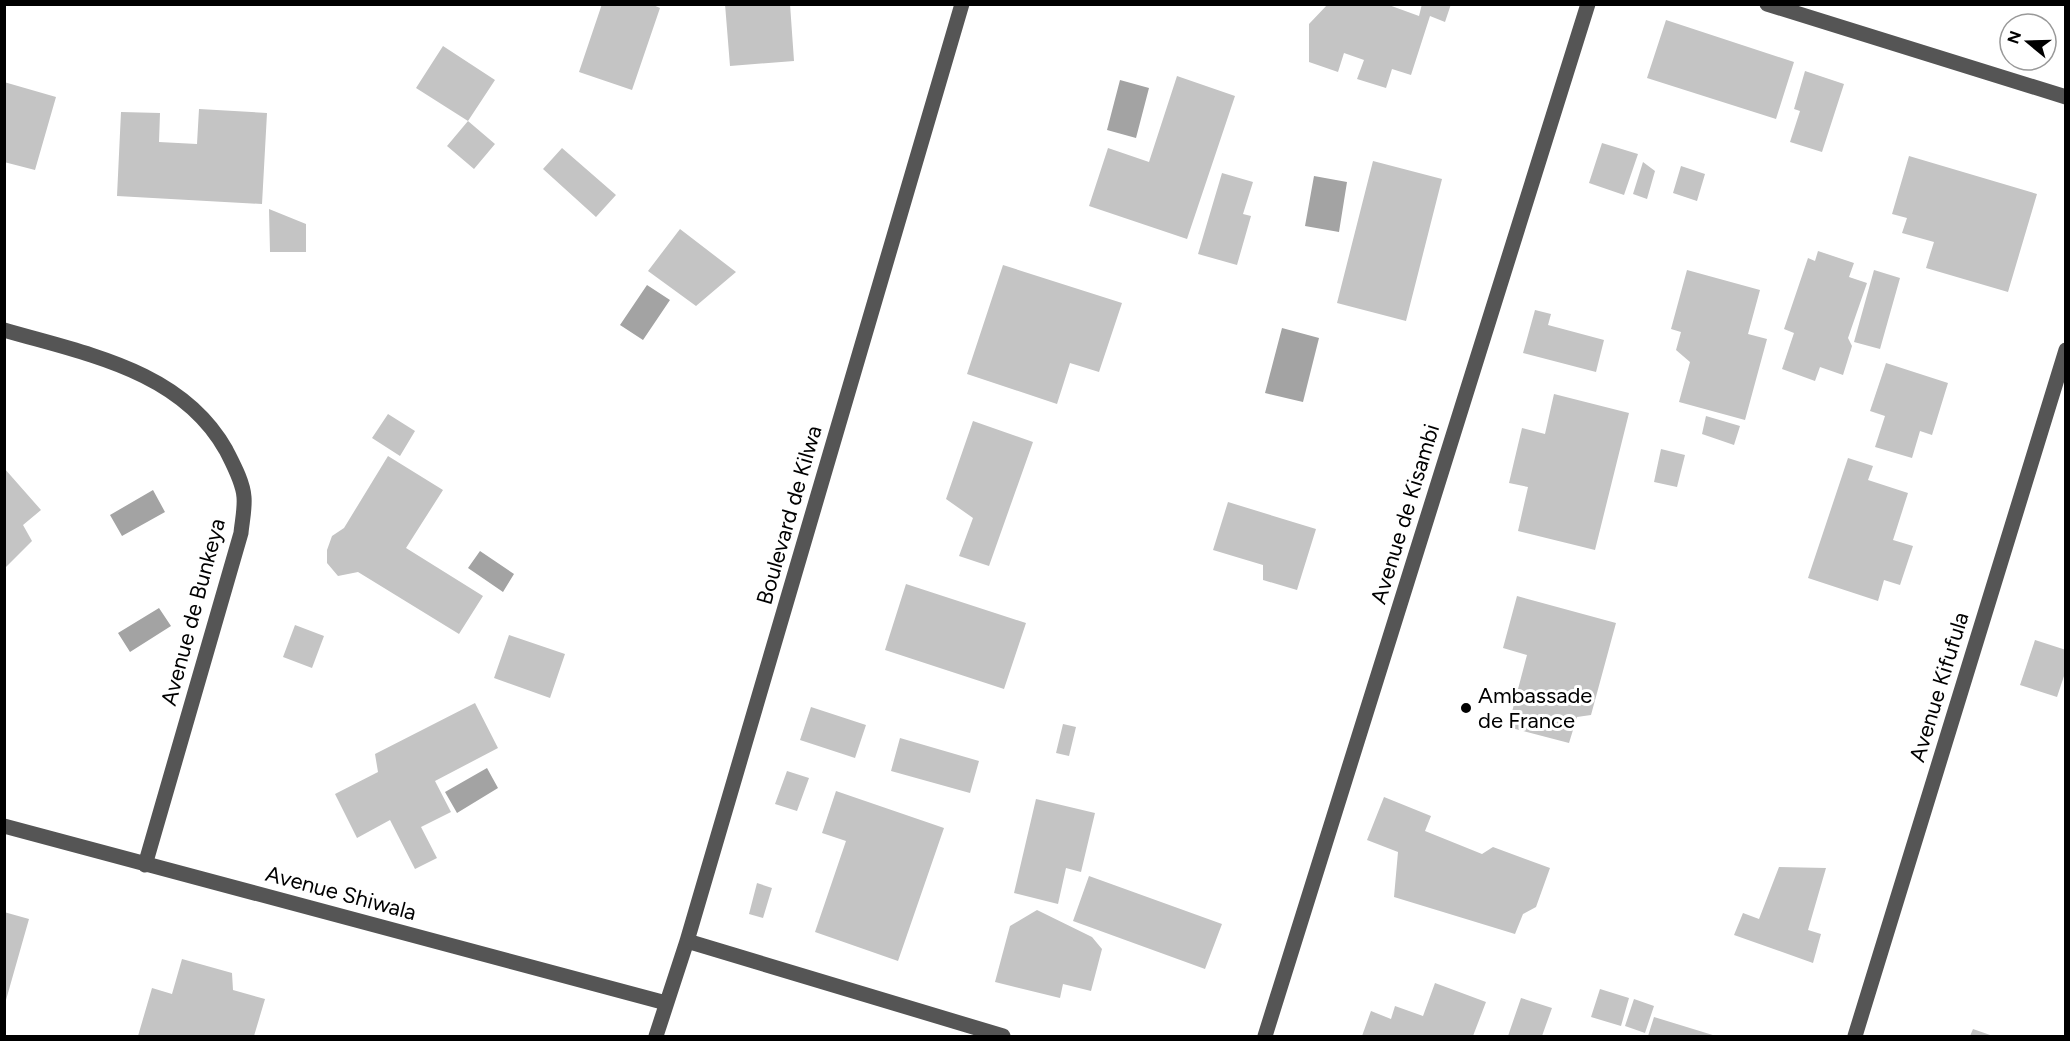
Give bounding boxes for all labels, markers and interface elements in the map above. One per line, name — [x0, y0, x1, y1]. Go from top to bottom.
north arrow — [1998, 12, 2058, 72]
text: N — [2003, 28, 2025, 46]
street label: Avenue de Kisambi — [1365, 421, 1445, 607]
street label: Boulevard de Kilwa — [751, 422, 827, 608]
street label: Avenue de Bunkeya — [155, 515, 231, 709]
street label: Avenue Kifufula — [1903, 609, 1975, 765]
place label: Ambassade de France — [1478, 682, 1592, 734]
marker: Ambassade de France — [1459, 701, 1473, 715]
street label: Avenue Shiwala — [263, 860, 419, 926]

